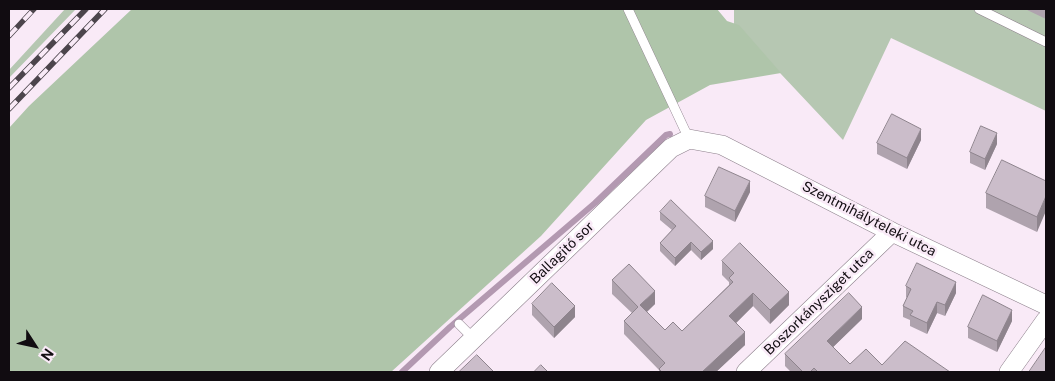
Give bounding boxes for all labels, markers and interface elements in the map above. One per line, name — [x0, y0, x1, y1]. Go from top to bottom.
street label: Szentmihályteleki utca — [799, 178, 939, 260]
street label: Ballagitó sor — [527, 218, 597, 288]
street label: Boszorkánysziget utca — [761, 245, 877, 359]
north arrow — [10, 321, 60, 371]
text: N — [38, 346, 57, 364]

